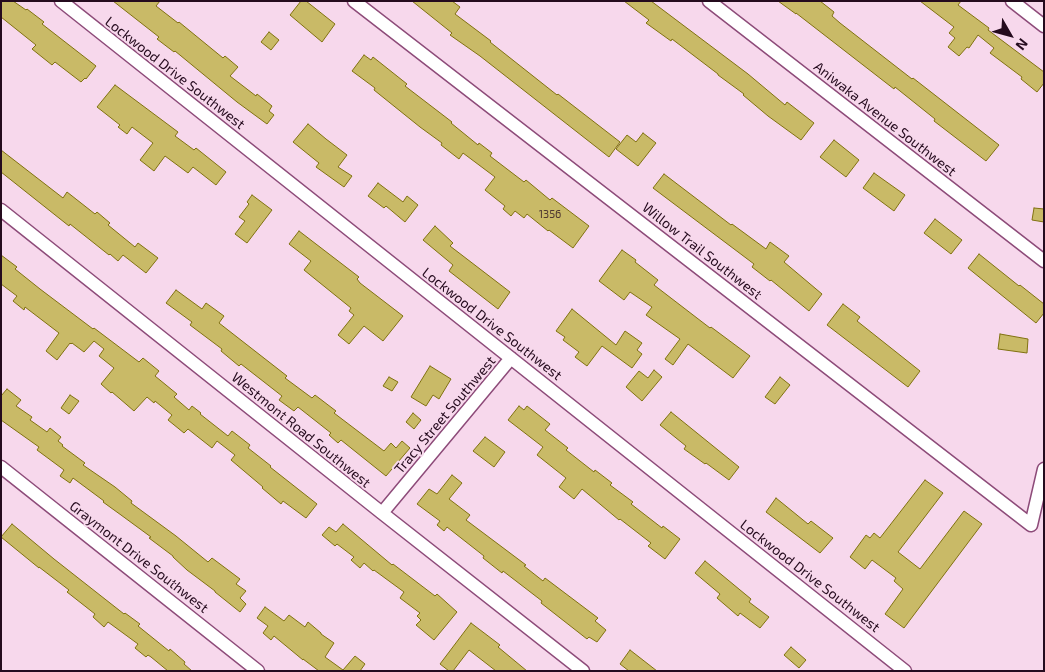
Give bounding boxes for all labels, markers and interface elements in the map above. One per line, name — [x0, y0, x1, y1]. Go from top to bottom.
north arrow — [985, 10, 1035, 60]
street label: Lockwood Drive Southwest — [102, 13, 248, 133]
text: N — [1012, 35, 1032, 54]
street label: Aniwaka Avenue Southwest — [810, 58, 960, 180]
street label: Willow Trail Southwest — [639, 199, 765, 303]
house number: 1356 — [539, 207, 561, 221]
street label: Lockwood Drive Southwest — [419, 264, 565, 384]
street label: Tracy Street Southwest — [391, 353, 499, 477]
street label: Westmont Road Southwest — [228, 369, 374, 491]
street label: Graymont Drive Southwest — [66, 498, 212, 616]
street label: Lockwood Drive Southwest — [737, 516, 883, 636]

